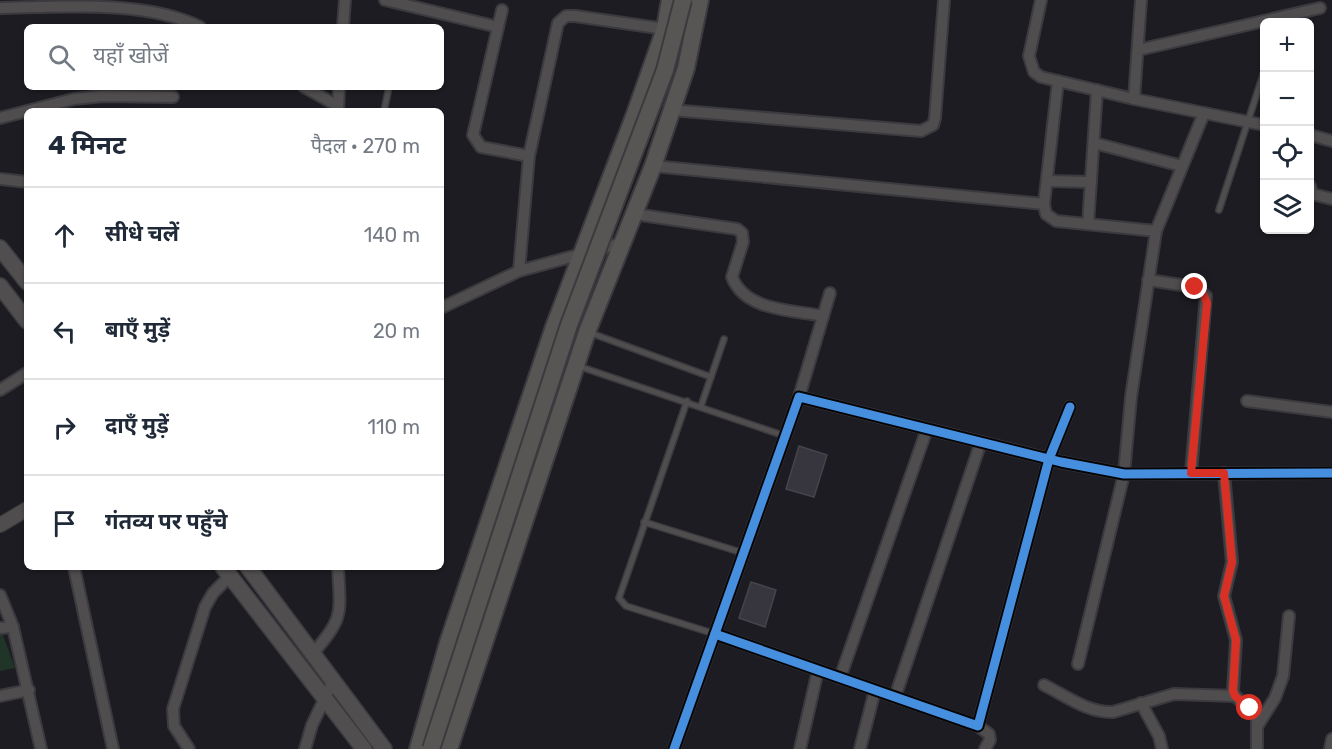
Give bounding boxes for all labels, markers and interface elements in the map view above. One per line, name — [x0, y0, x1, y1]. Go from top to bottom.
map controls — [1260, 18, 1314, 234]
button: + — [1260, 18, 1314, 72]
search box — [24, 24, 444, 90]
icon: search — [45, 41, 78, 74]
text: यहाँ खोजें — [93, 42, 169, 69]
button: − — [1260, 72, 1314, 126]
button: locate — [1260, 126, 1314, 180]
text: 4 मिनट — [48, 130, 126, 161]
text: पैदल · 270 m — [311, 134, 420, 158]
button: layers — [1260, 180, 1314, 234]
icon: ahead — [48, 219, 81, 252]
text: सीधे चलें — [105, 220, 179, 247]
text: 140 m — [364, 223, 420, 247]
route end — [1181, 273, 1207, 299]
icon: left — [48, 315, 81, 348]
text: बाएँ मुड़ें — [105, 316, 170, 343]
text: 20 m — [373, 319, 420, 343]
icon: right — [48, 411, 81, 444]
text: दाएँ मुड़ें — [105, 412, 169, 439]
text: 110 m — [368, 415, 420, 439]
icon: arrive — [48, 507, 81, 540]
text: गंतव्य पर पहुँचे — [105, 508, 227, 535]
route start — [1236, 694, 1262, 720]

